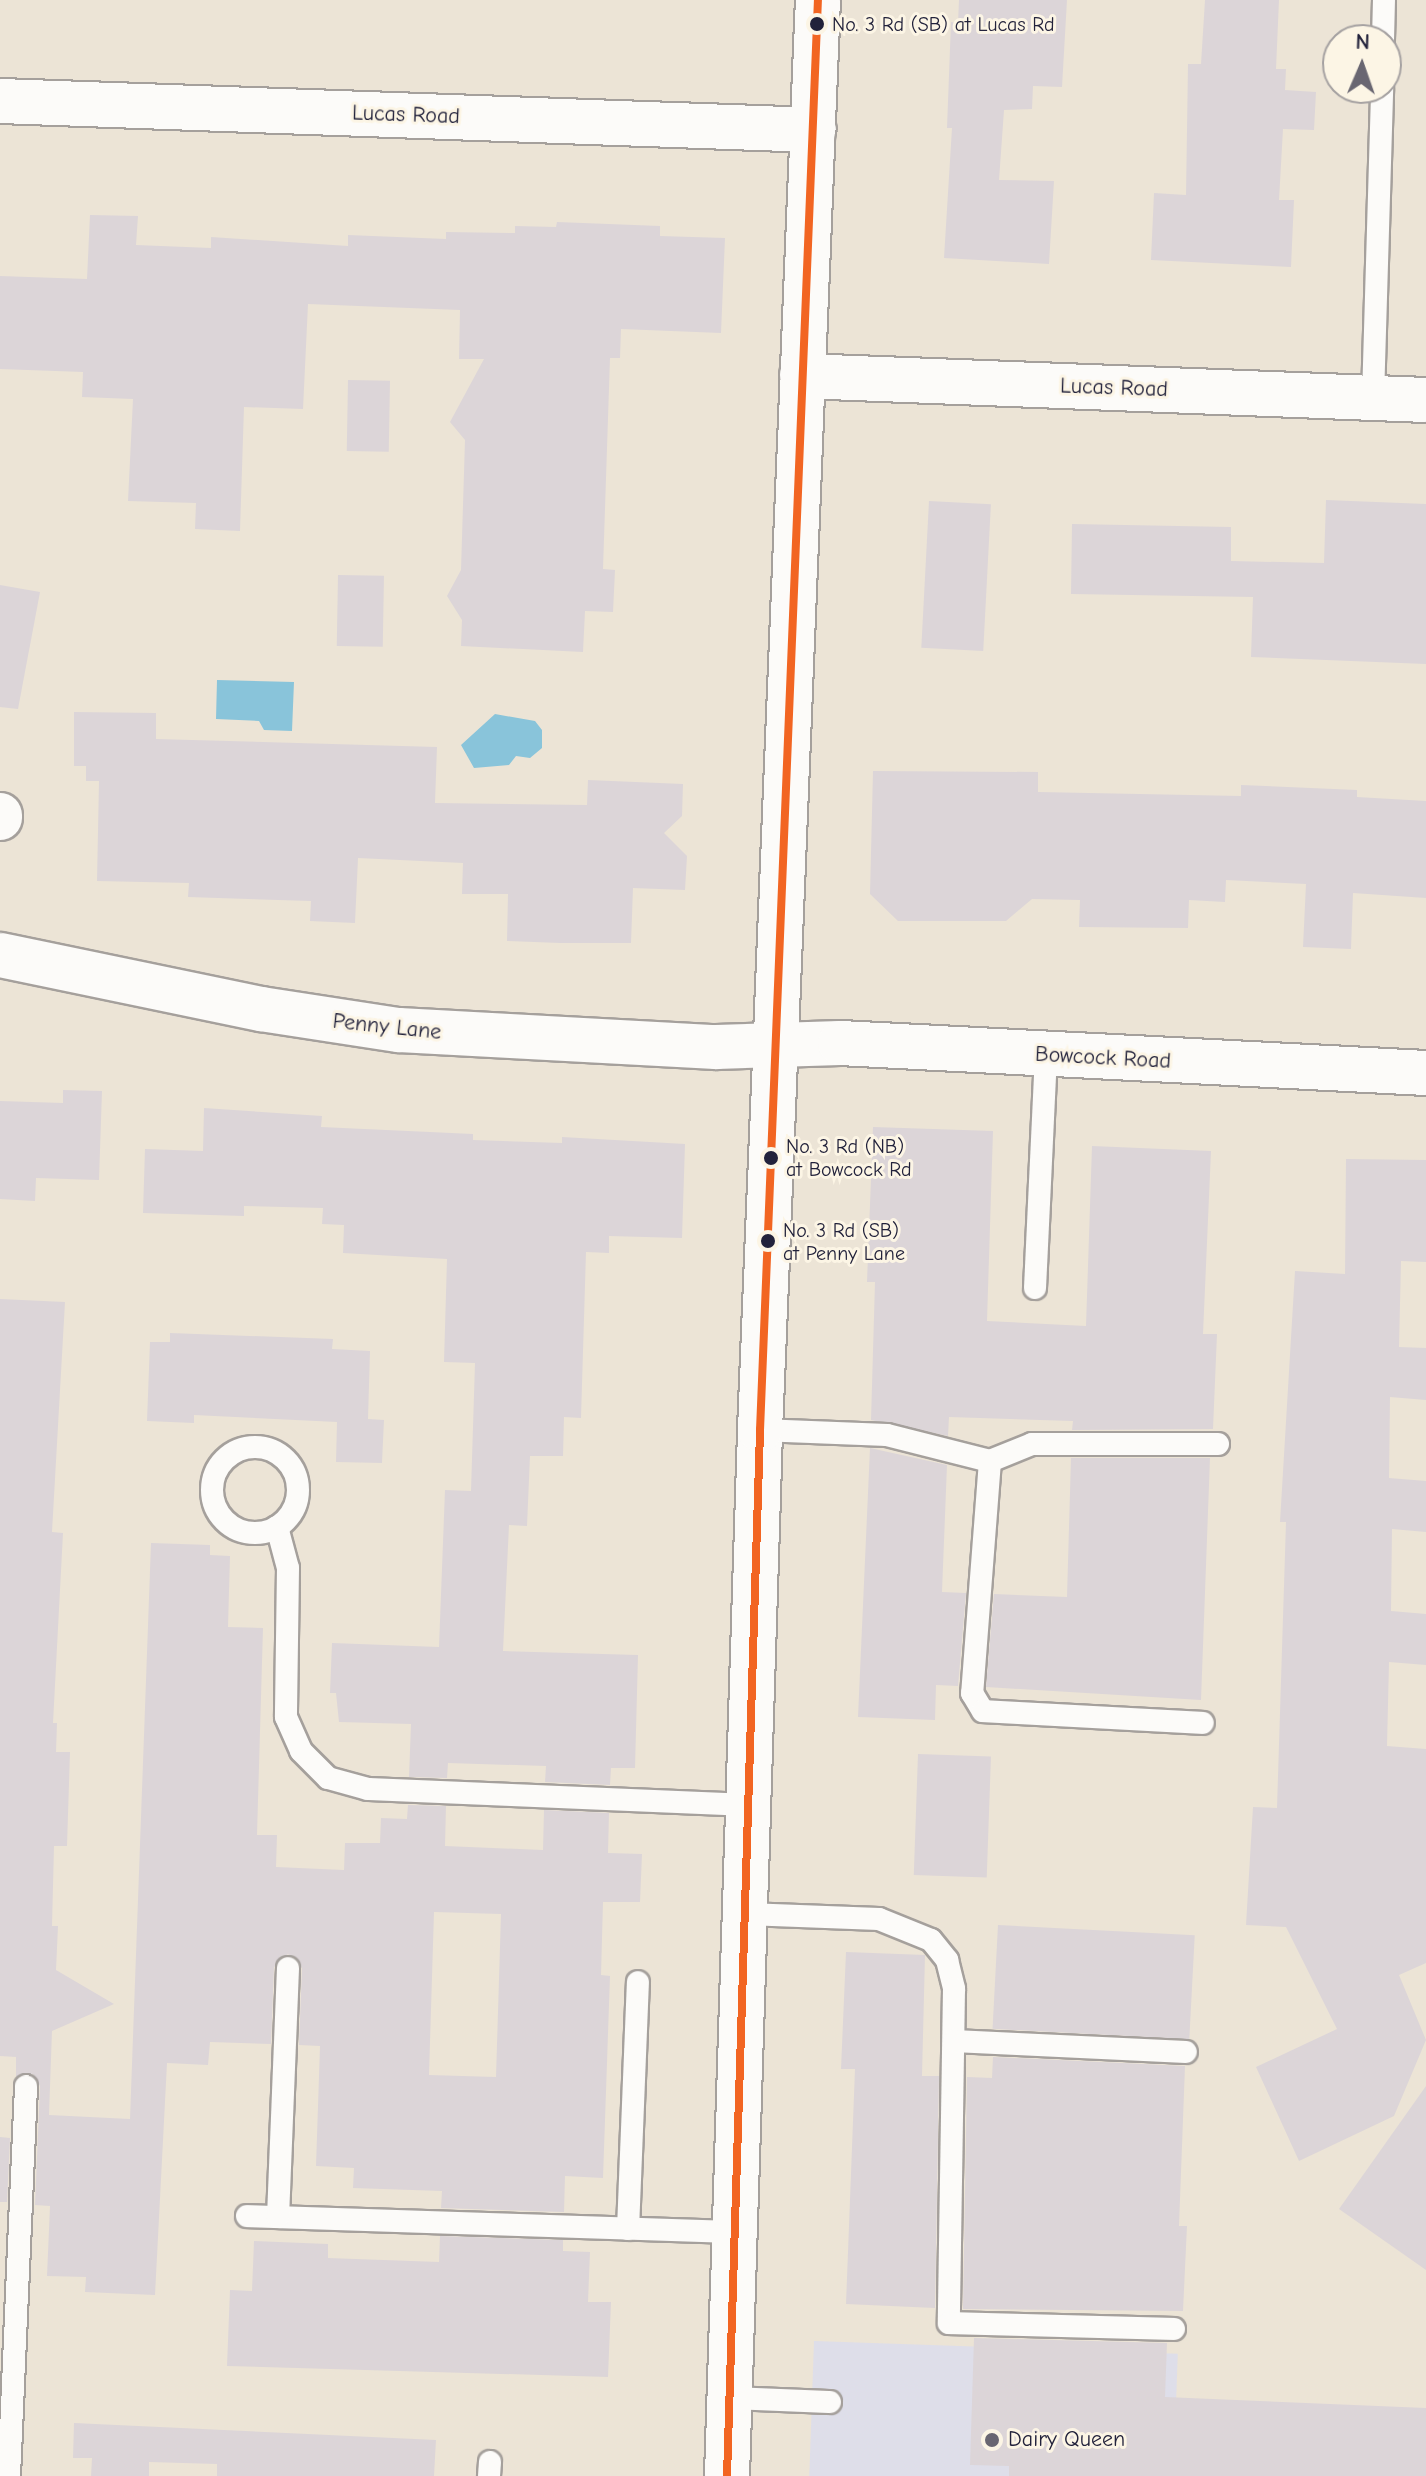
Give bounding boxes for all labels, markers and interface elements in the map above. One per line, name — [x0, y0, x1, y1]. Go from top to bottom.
place label: No. 3 Rd (SB) at Lucas Rd — [832, 12, 1055, 36]
marker: No. 3 Rd (SB) at Lucas Rd — [809, 16, 825, 32]
north arrow — [1322, 24, 1402, 104]
text: N — [1355, 29, 1370, 55]
street label: Lucas Road — [352, 100, 460, 130]
street label: Lucas Road — [1060, 373, 1168, 403]
street label: Penny Lane — [331, 1008, 443, 1046]
street label: Bowcock Road — [1034, 1041, 1172, 1075]
place label: No. 3 Rd (NB) at Bowcock Rd — [786, 1134, 912, 1181]
marker: No. 3 Rd (NB) at Bowcock Rd — [763, 1150, 779, 1166]
place label: No. 3 Rd (SB) at Penny Lane — [783, 1218, 905, 1265]
marker: No. 3 Rd (SB) at Penny Lane — [760, 1233, 776, 1249]
place label: Dairy Queen — [1008, 2427, 1125, 2453]
marker: Dairy Queen — [983, 2431, 1001, 2449]

